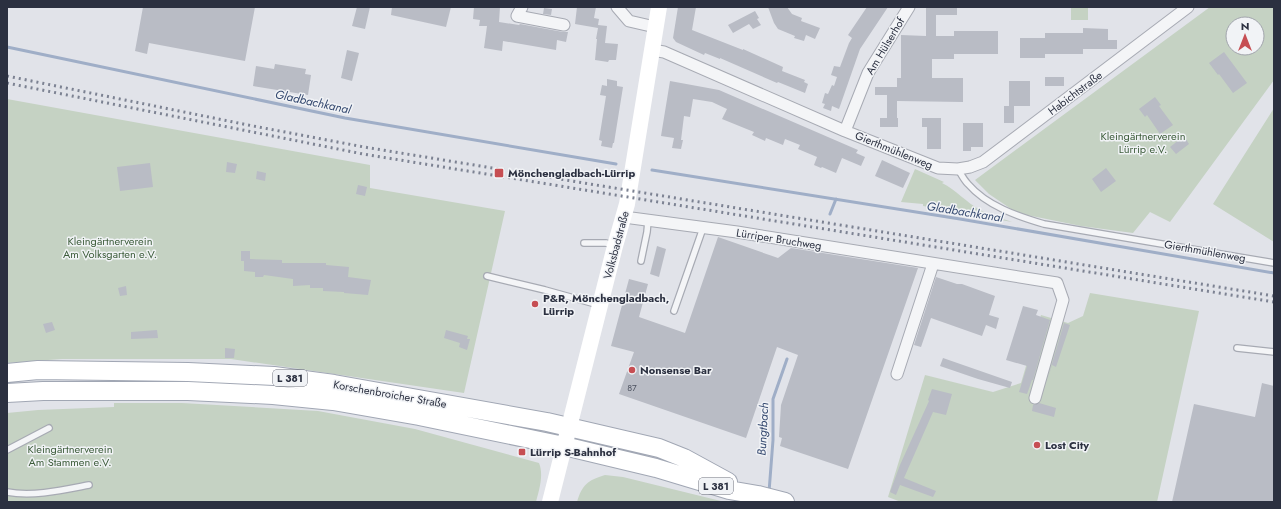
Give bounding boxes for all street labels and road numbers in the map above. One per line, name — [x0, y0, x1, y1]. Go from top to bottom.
street label: Am Hülserhof — [862, 14, 909, 78]
street label: Habichtstraße — [1045, 67, 1106, 119]
street label: Gierthmühlenweg — [853, 127, 935, 173]
street label: Volksbadstraße — [599, 209, 633, 281]
street label: Lürriper Bruchweg — [735, 224, 823, 254]
street label: Gierthmühlenweg — [1163, 236, 1247, 266]
road number: L 381 — [273, 370, 307, 386]
street label: Korschenbroicher Straße — [332, 376, 448, 412]
road number: L 381 — [699, 478, 733, 494]

